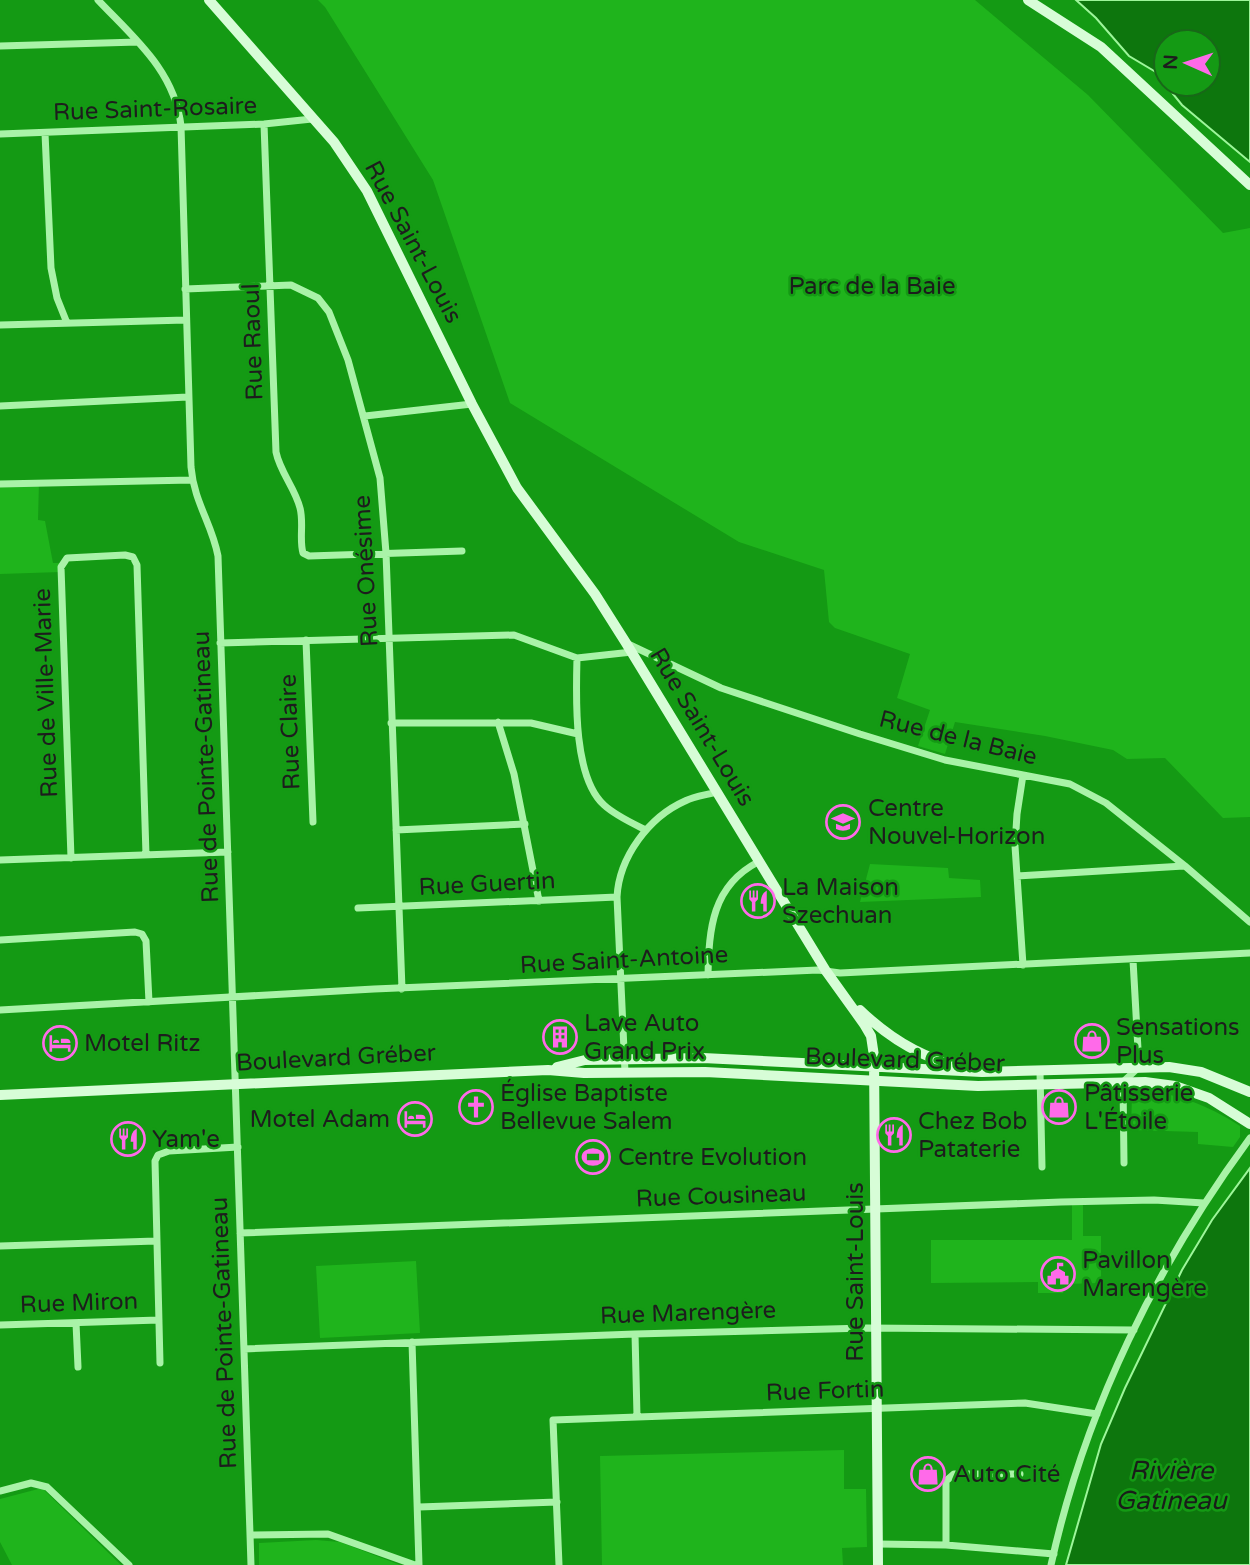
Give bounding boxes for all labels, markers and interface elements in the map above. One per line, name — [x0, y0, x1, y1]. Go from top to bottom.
north arrow — [1152, 28, 1222, 98]
text: N — [1160, 54, 1182, 70]
street label: Rue Saint-Rosaire — [52, 91, 258, 127]
street label: Rue Saint-Louis — [358, 156, 468, 328]
park label: Parc de la Baie — [788, 272, 956, 301]
street label: Rue Raoul — [236, 283, 270, 401]
street label: Rue Onésime — [348, 494, 384, 648]
street label: Rue de Ville-Marie — [28, 588, 64, 798]
street label: Rue de Pointe-Gatineau — [187, 630, 225, 904]
street label: Rue Saint-Louis — [643, 643, 761, 811]
street label: Rue Claire — [273, 673, 307, 791]
street label: Rue de la Baie — [876, 704, 1040, 772]
place label: Centre Nouvel-Horizon — [868, 794, 1045, 851]
school or university icon: Centre Nouvel-Horizon — [824, 803, 862, 841]
street label: Rue Guertin — [418, 866, 556, 902]
place label: La Maison Szechuan — [782, 873, 899, 930]
restaurant icon: La Maison Szechuan — [739, 882, 777, 920]
street label: Rue Saint-Antoine — [519, 940, 729, 980]
place label: Lave Auto Grand Prix — [584, 1009, 705, 1066]
place label: Sensations Plus — [1116, 1013, 1240, 1070]
building icon: Lave Auto Grand Prix — [541, 1018, 579, 1056]
shop icon: Sensations Plus — [1073, 1022, 1111, 1060]
hotel icon: Motel Ritz — [41, 1024, 79, 1062]
place label: Motel Ritz — [84, 1029, 200, 1058]
street label: Boulevard Gréber — [235, 1038, 437, 1078]
street label: Boulevard Gréber — [805, 1042, 1006, 1078]
place label: Église Baptiste Bellevue Salem — [500, 1078, 673, 1136]
place label: Pâtisserie L'Étoile — [1084, 1079, 1193, 1136]
church icon: Église Baptiste Bellevue Salem — [457, 1088, 495, 1126]
shop icon: Pâtisserie L'Étoile — [1040, 1088, 1078, 1126]
hotel icon: Motel Adam — [396, 1100, 434, 1138]
place label: Motel Adam — [250, 1105, 390, 1134]
place label: Chez Bob Pataterie — [918, 1107, 1027, 1164]
restaurant icon: Chez Bob Pataterie — [875, 1116, 913, 1154]
restaurant icon: Yam'e — [109, 1120, 147, 1158]
place label: Yam'e — [152, 1125, 220, 1154]
sports icon: Centre Evolution — [574, 1138, 612, 1176]
place label: Centre Evolution — [618, 1143, 807, 1172]
street label: Rue Cousineau — [635, 1179, 807, 1213]
street label: Rue Saint-Louis — [841, 1182, 870, 1362]
street label: Rue de Pointe-Gatineau — [205, 1196, 243, 1470]
place label: Pavillon Marengère — [1082, 1246, 1207, 1303]
public building icon: Pavillon Marengère — [1039, 1255, 1077, 1293]
street label: Rue Miron — [19, 1286, 139, 1320]
street label: Rue Marengère — [599, 1295, 777, 1331]
street label: Rue Fortin — [765, 1374, 885, 1408]
shop icon: Auto Cité — [909, 1455, 947, 1493]
water label: Rivière Gatineau — [1115, 1455, 1228, 1516]
place label: Auto Cité — [953, 1460, 1060, 1489]

